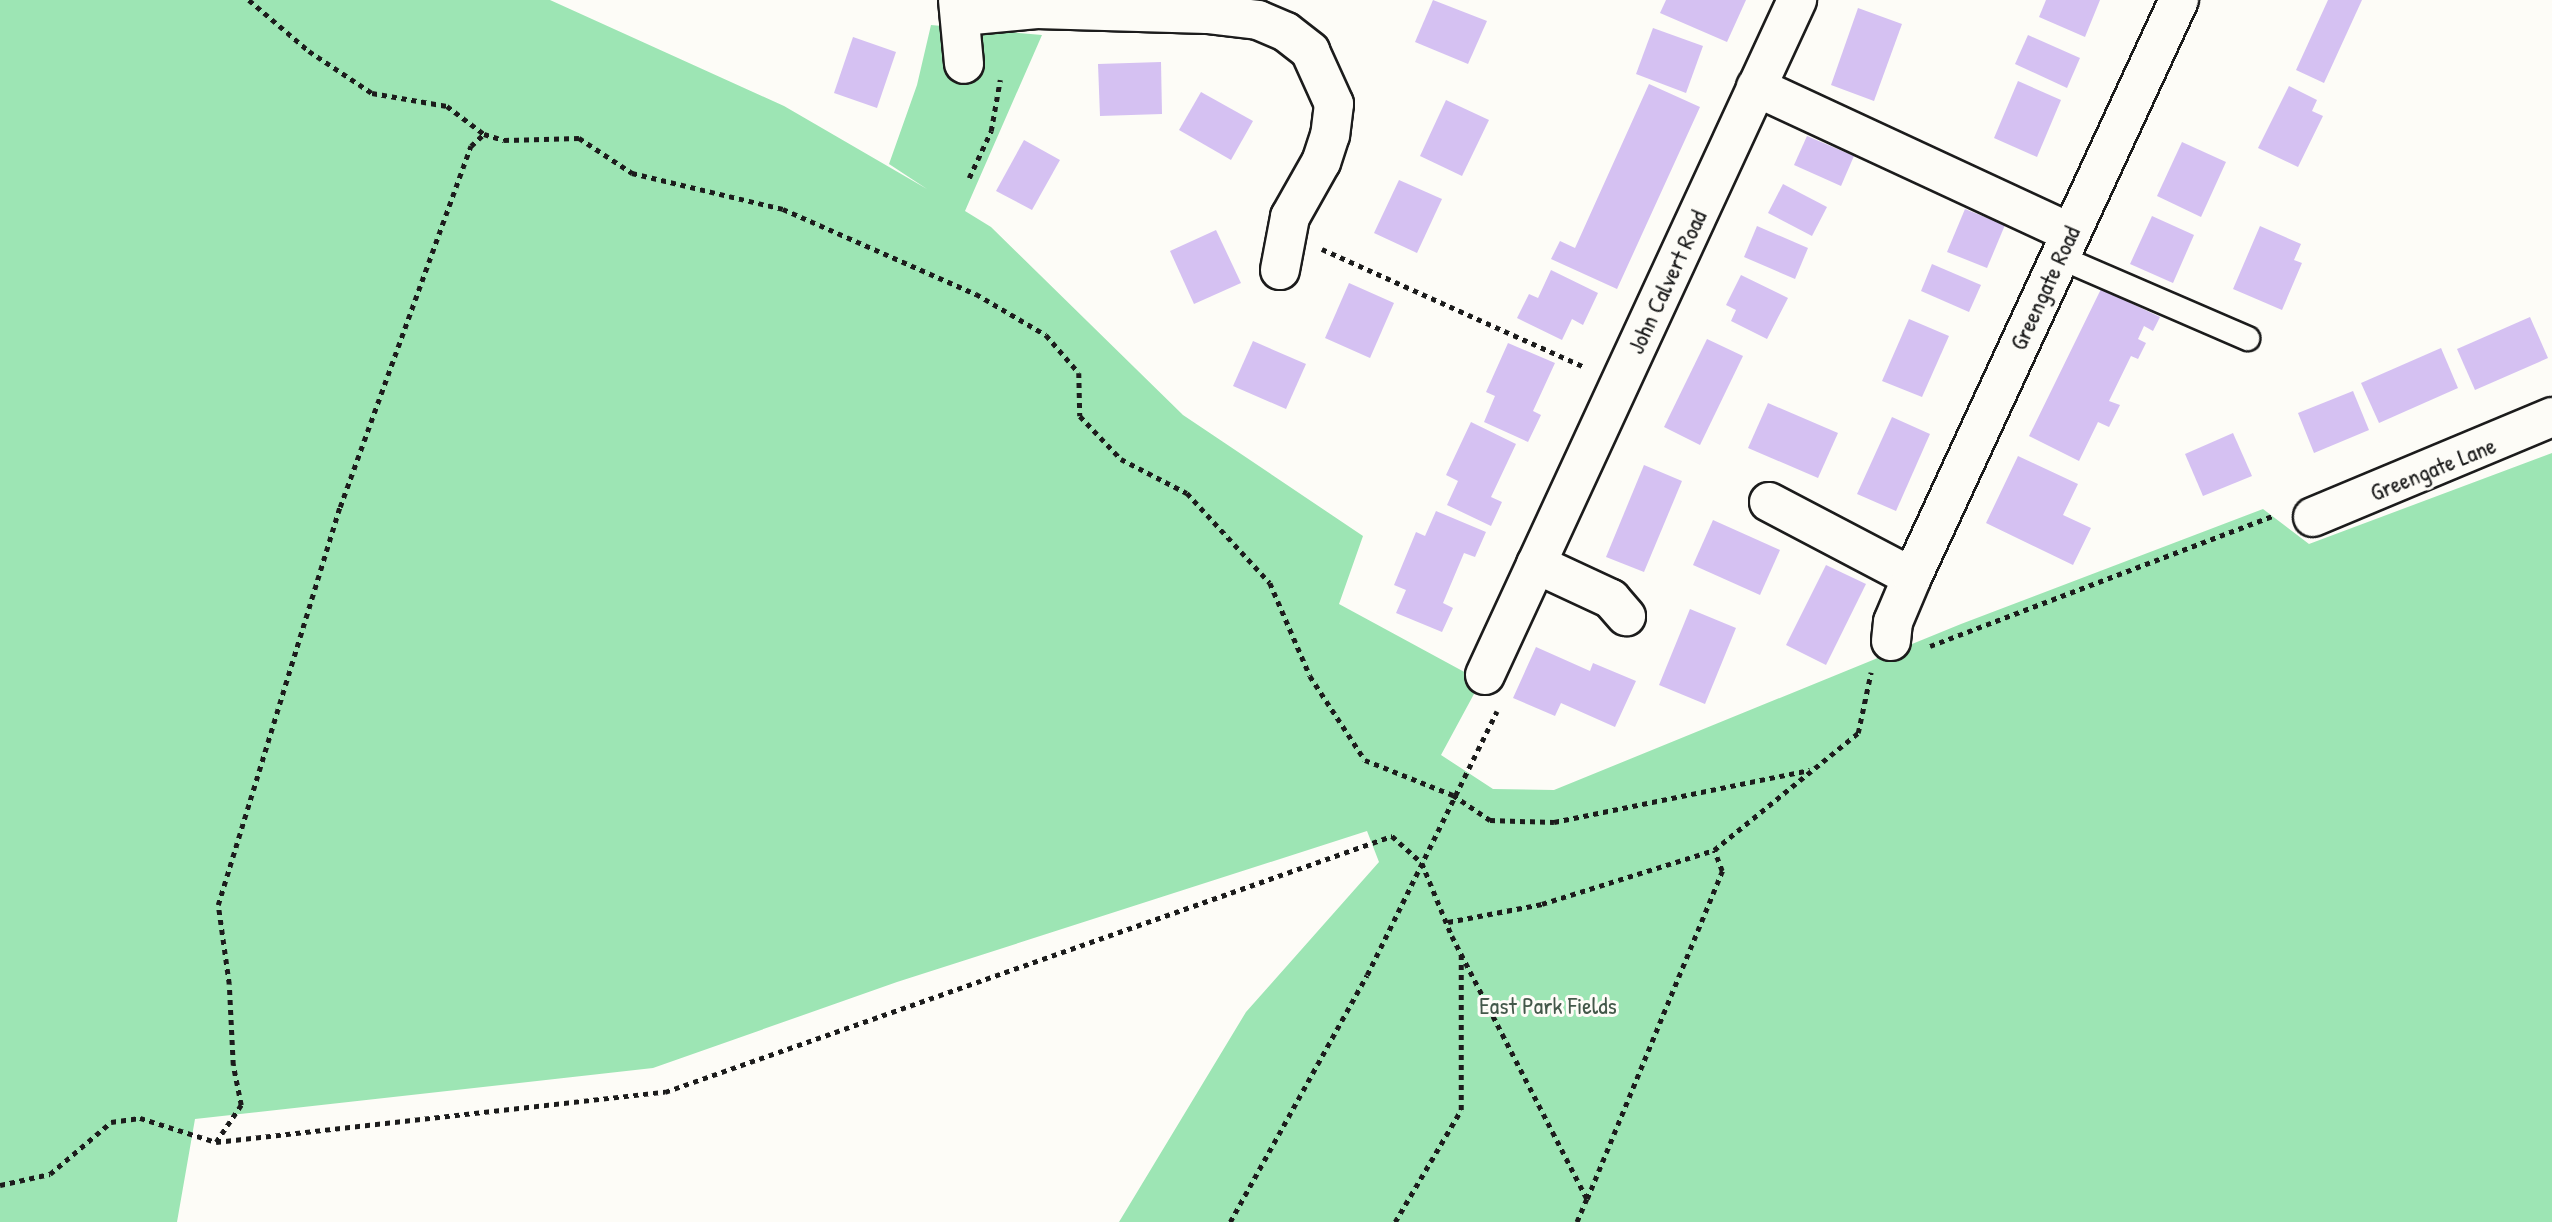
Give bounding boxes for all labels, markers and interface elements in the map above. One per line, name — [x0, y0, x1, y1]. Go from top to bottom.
street label: John Calvert Road — [1621, 205, 1713, 359]
street label: Greengate Road — [2004, 221, 2086, 355]
street label: Greengate Lane — [2366, 431, 2500, 507]
park label: East Park Fields — [1479, 992, 1617, 1020]

